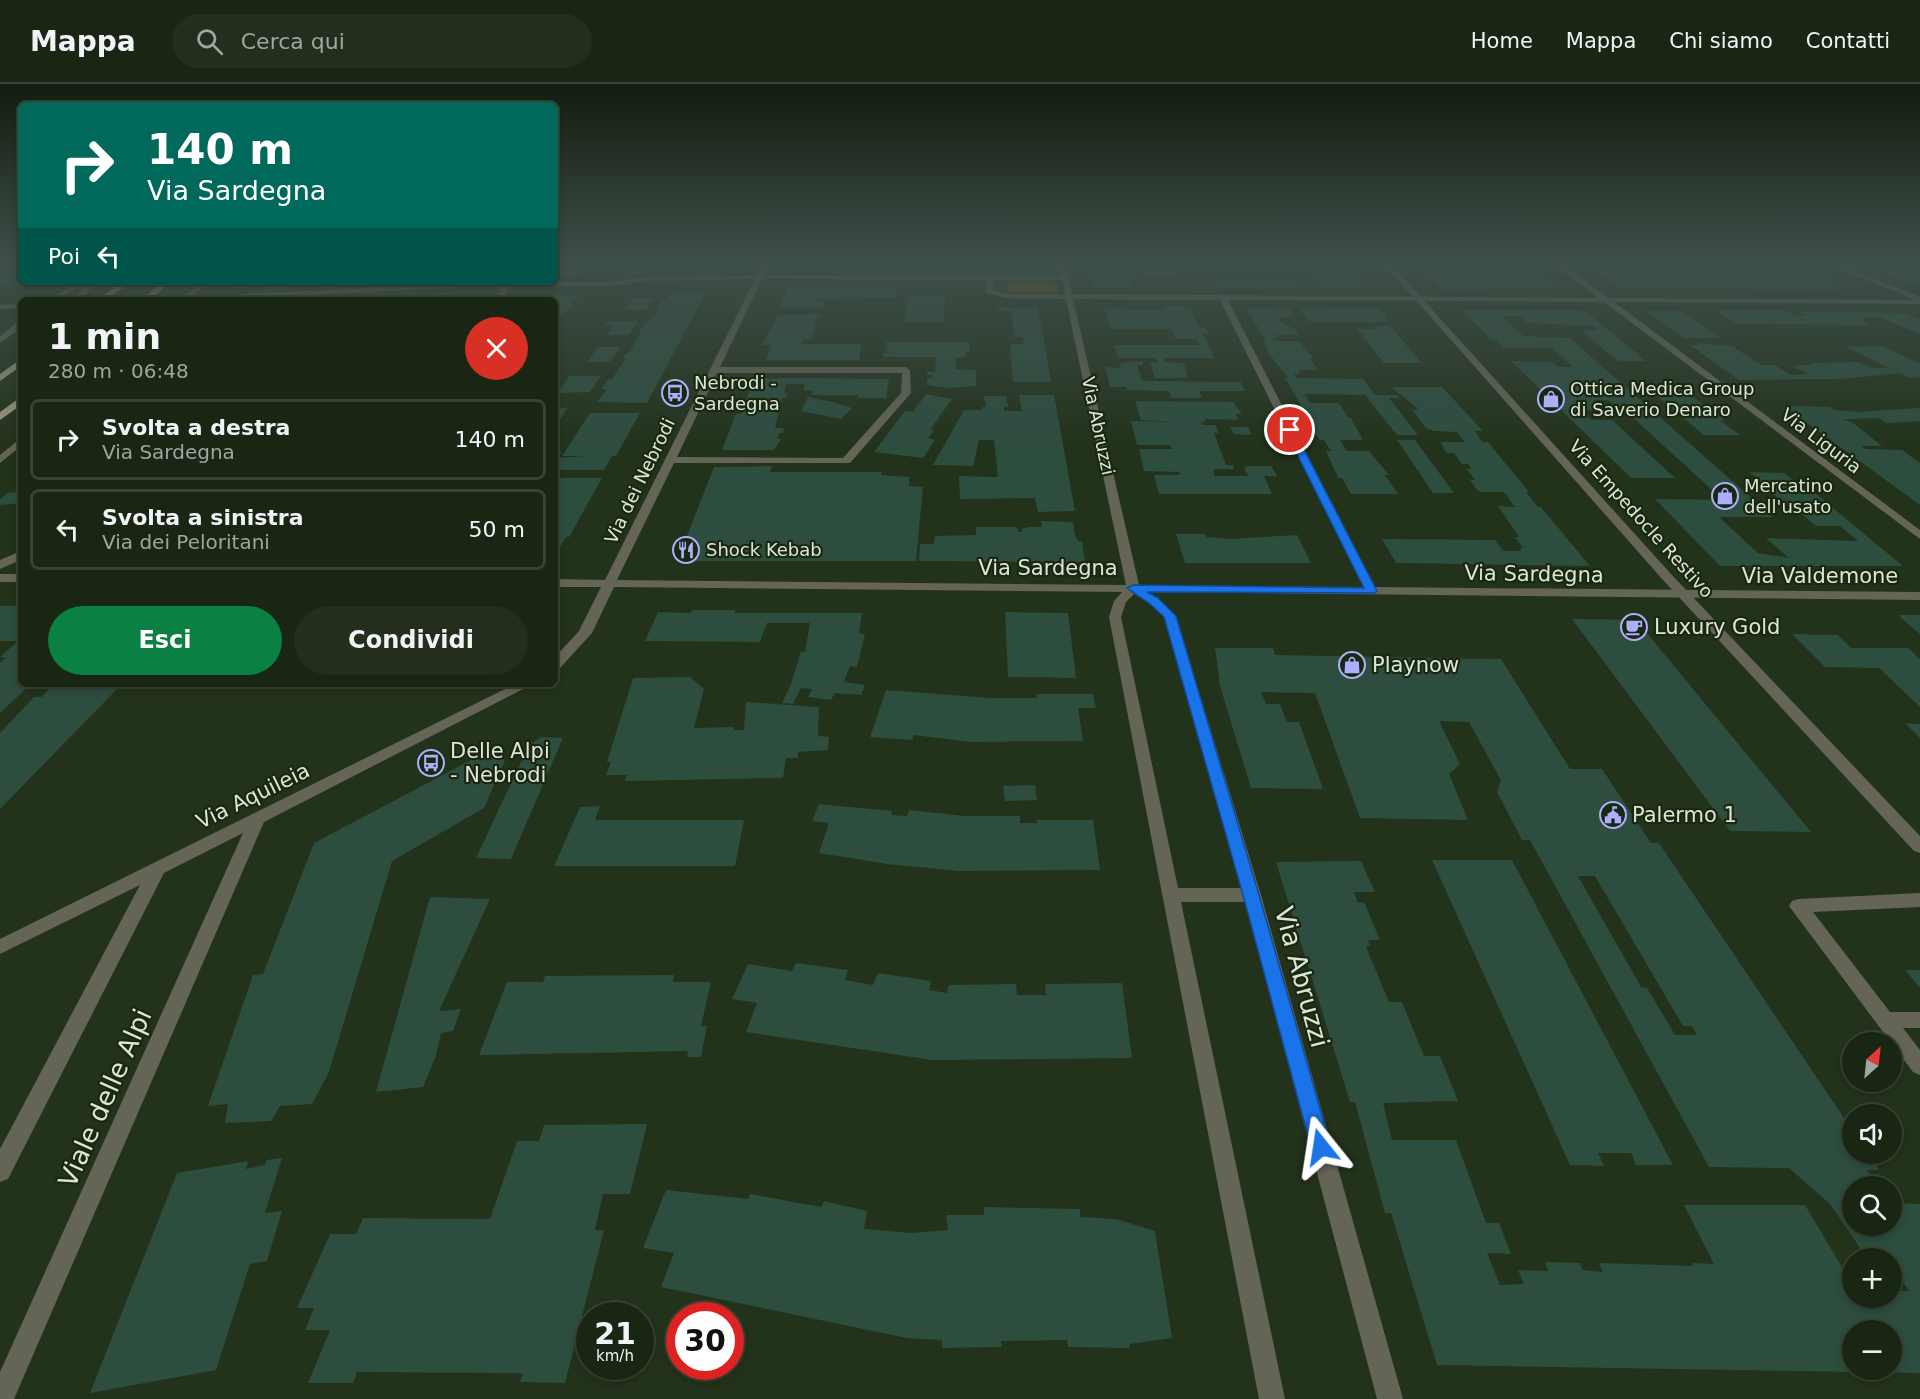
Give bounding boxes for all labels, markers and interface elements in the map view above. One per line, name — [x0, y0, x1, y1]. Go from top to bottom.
search box — [172, 14, 592, 68]
text: Mappa — [30, 25, 136, 58]
icon: search — [193, 25, 226, 58]
text: Cerca qui — [241, 29, 345, 54]
text: Home — [1471, 29, 1533, 53]
text: Mappa — [1566, 29, 1636, 53]
text: Chi siamo — [1669, 29, 1773, 53]
text: Contatti — [1806, 29, 1890, 53]
text: 140 m — [147, 125, 293, 174]
icon: right — [48, 126, 126, 204]
text: Via Sardegna — [147, 175, 326, 206]
icon: left — [92, 240, 125, 273]
text: Poi — [48, 244, 80, 269]
text: 1 min — [48, 316, 161, 357]
button: close — [465, 317, 528, 380]
text: 280 m · 06:48 — [48, 359, 189, 383]
place label: Nebrodi - Sardegna — [694, 372, 780, 414]
street label: Via Abruzzi — [1078, 375, 1119, 477]
bus stop icon: Nebrodi - Sardegna — [660, 378, 690, 408]
place label: Ottica Medica Group di Saverio Denaro — [1570, 378, 1754, 420]
shop icon: Ottica Medica Group di Saverio Denaro — [1536, 384, 1566, 414]
pin — [1264, 404, 1315, 455]
street label: Via Liguria — [1777, 404, 1866, 478]
icon: arrive — [1273, 413, 1306, 446]
street label: Via dei Nebrodi — [600, 414, 679, 547]
text: Svolta a destra — [102, 415, 290, 440]
icon: right — [51, 423, 84, 456]
text: 140 m — [455, 427, 525, 452]
street label: Via Empedocle Restivo — [1565, 435, 1718, 602]
text: Via Sardegna — [102, 440, 235, 464]
place label: Mercatino dell'usato — [1744, 475, 1833, 517]
shop icon: Mercatino dell'usato — [1710, 481, 1740, 511]
text: Svolta a sinistra — [102, 505, 304, 530]
icon: left — [51, 513, 84, 546]
text: 50 m — [469, 517, 525, 542]
text: Via dei Peloritani — [102, 530, 270, 554]
restaurant icon: Shock Kebab — [671, 535, 701, 565]
place label: Shock Kebab — [706, 539, 822, 560]
street label: Via Sardegna — [978, 556, 1118, 580]
street label: Via Sardegna — [1464, 561, 1604, 587]
street label: Via Valdemone — [1742, 564, 1898, 588]
button: Esci — [48, 606, 282, 675]
button: Condividi — [294, 606, 528, 675]
cafe icon: Luxury Gold — [1619, 612, 1649, 642]
place label: Luxury Gold — [1654, 615, 1780, 639]
shop icon: Playnow — [1337, 650, 1367, 680]
place label: Playnow — [1372, 653, 1459, 677]
place label: Delle Alpi - Nebrodi — [450, 739, 550, 787]
bus stop icon: Delle Alpi - Nebrodi — [416, 748, 446, 778]
street label: Via Aquileia — [192, 758, 314, 834]
public building icon: Palermo 1 — [1598, 800, 1628, 830]
place label: Palermo 1 — [1632, 803, 1737, 827]
street label: Via Abruzzi — [1269, 903, 1335, 1051]
street label: Viale delle Alpi — [52, 1004, 158, 1192]
north arrow — [1842, 1032, 1902, 1092]
map controls — [1842, 1032, 1902, 1380]
button: sound — [1842, 1104, 1902, 1164]
position arrow — [1289, 1115, 1353, 1179]
button: search — [1842, 1176, 1902, 1236]
button: + — [1842, 1248, 1902, 1308]
speed limit sign: 30 — [666, 1302, 744, 1380]
text: 21 — [594, 1316, 636, 1351]
button: − — [1842, 1320, 1902, 1380]
text: km/h — [596, 1347, 634, 1365]

